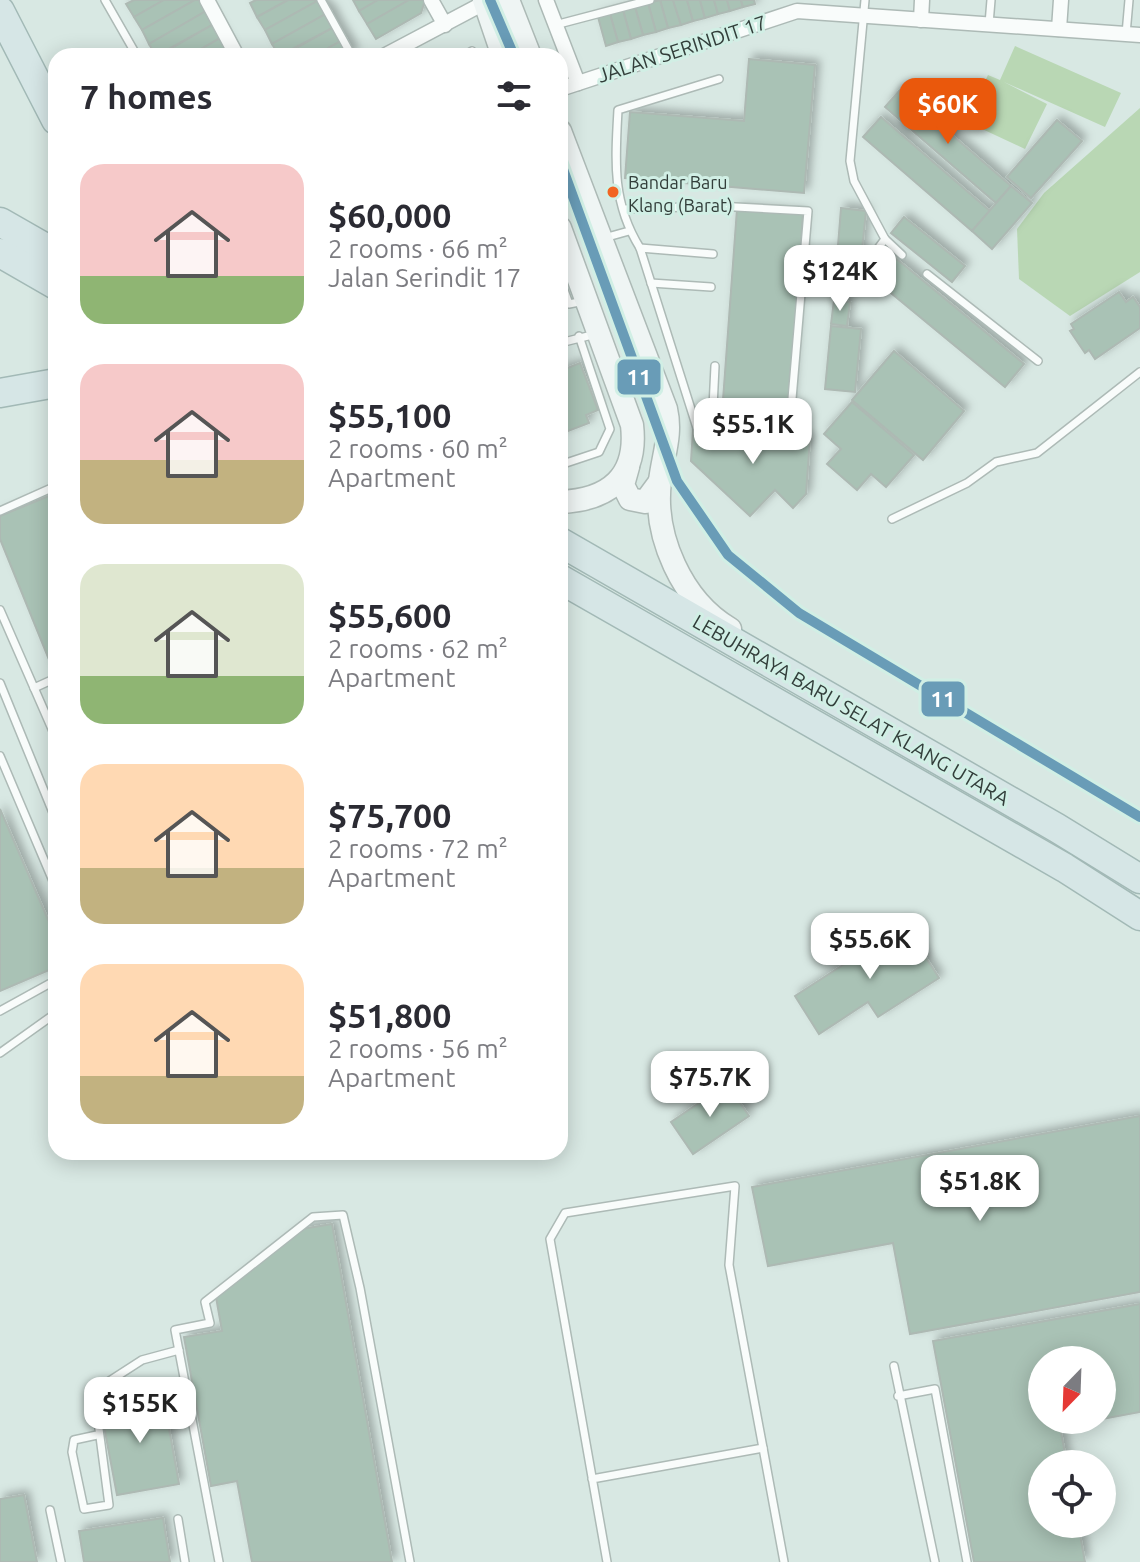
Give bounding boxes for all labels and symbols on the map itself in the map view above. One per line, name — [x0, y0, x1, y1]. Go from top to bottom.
street label: JALAN SERINDIT 17 — [594, 10, 769, 87]
pin: $60K — [901, 78, 995, 146]
place label: Bandar Baru Klang (Barat) — [628, 172, 733, 216]
marker: Bandar Baru Klang (Barat) — [605, 184, 621, 200]
pin: $124K — [784, 245, 896, 313]
line badge: 11 — [616, 358, 662, 396]
text: 11 — [627, 364, 651, 389]
pin: $55.1K — [688, 398, 818, 466]
street label: LEBUHRAYA BARU SELAT KLANG UTARA — [689, 609, 1013, 810]
line badge: 11 — [920, 680, 966, 718]
text: 11 — [931, 686, 955, 711]
pin: $55.6K — [805, 913, 935, 981]
pin: $75.7K — [645, 1051, 775, 1119]
pin: $51.8K — [915, 1155, 1045, 1223]
north arrow — [1028, 1346, 1116, 1434]
pin: $155K — [84, 1377, 196, 1445]

